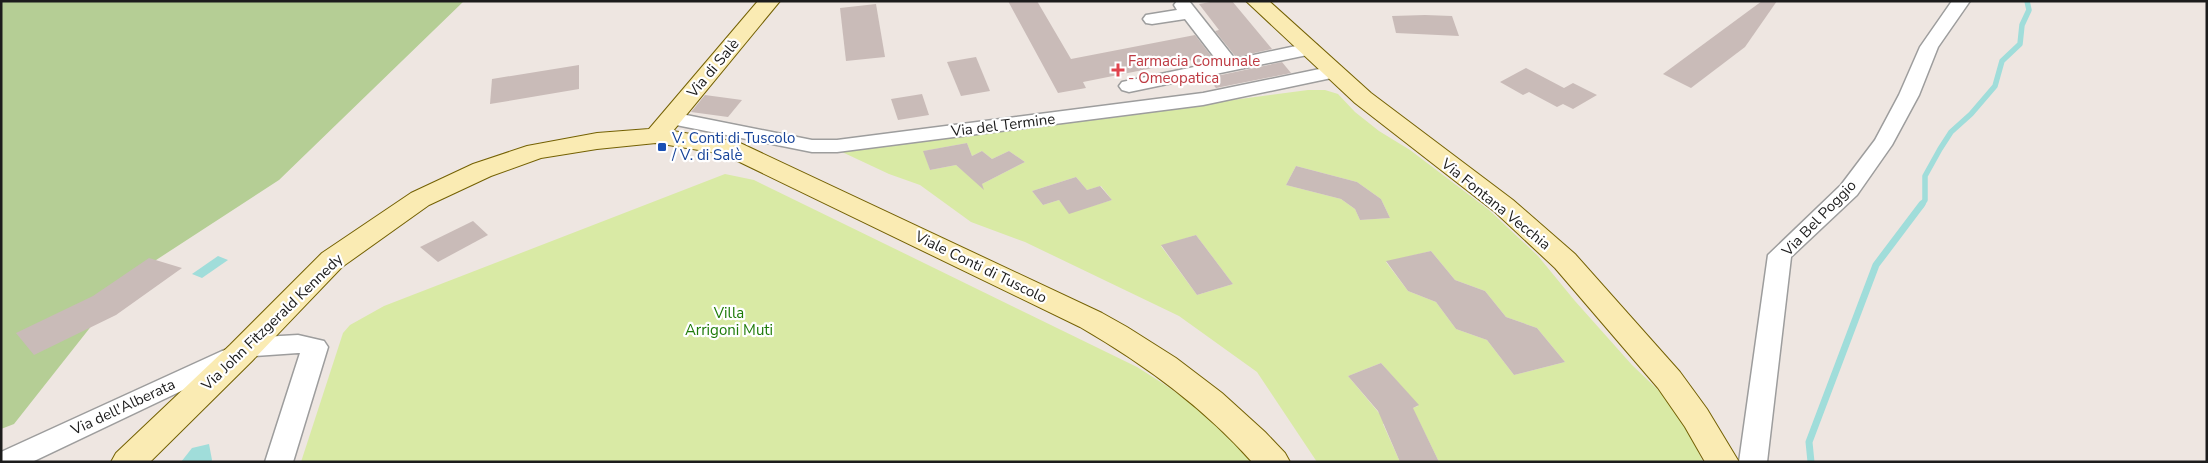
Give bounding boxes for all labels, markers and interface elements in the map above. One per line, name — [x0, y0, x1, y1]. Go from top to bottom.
street label: Via di Salè — [682, 34, 744, 102]
place label: Farmacia Comunale - Omeopatica — [1128, 51, 1260, 88]
marker: Farmacia Comunale - Omeopatica — [1112, 64, 1124, 76]
street label: Via del Termine — [949, 109, 1056, 141]
place label: V. Conti di Tuscolo / V. di Salè — [671, 128, 795, 165]
marker: V. Conti di Tuscolo / V. di Salè — [656, 141, 668, 153]
street label: Via Fontana Vecchia — [1436, 153, 1555, 254]
street label: Via Bel Poggio — [1777, 175, 1861, 261]
street label: Viale Conti di Tuscolo — [911, 226, 1050, 308]
street label: Via John Fitzgerald Kennedy — [196, 249, 347, 396]
park label: Villa Arrigoni Muti — [685, 303, 773, 340]
street label: Via dell'Alberata — [67, 374, 178, 440]

